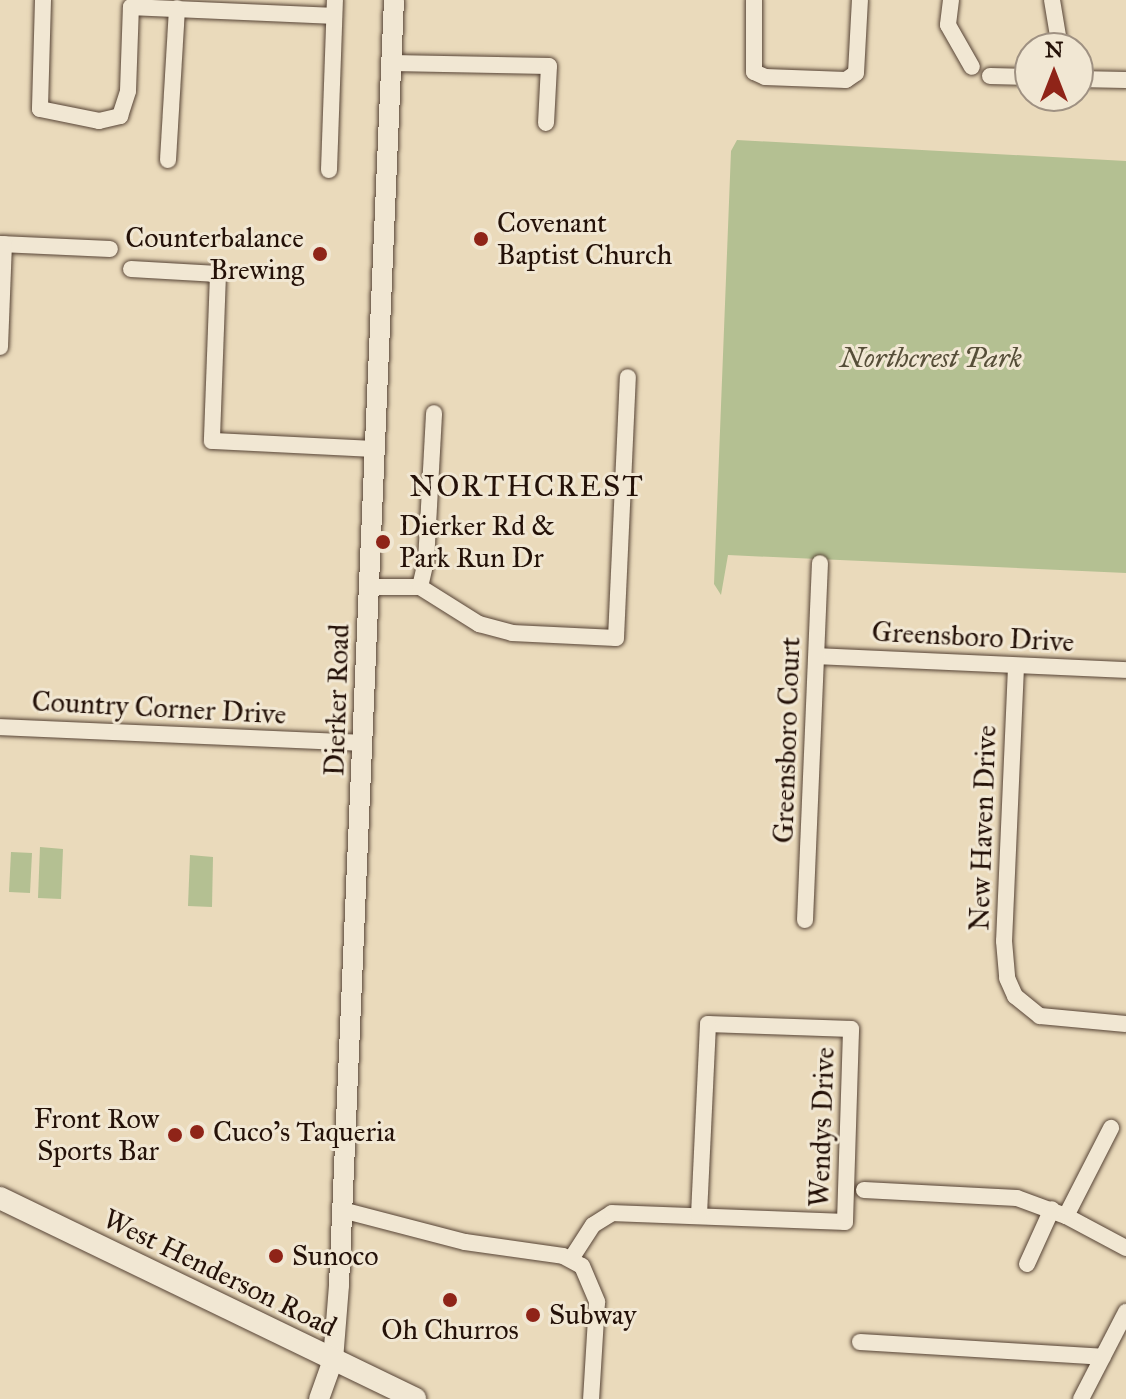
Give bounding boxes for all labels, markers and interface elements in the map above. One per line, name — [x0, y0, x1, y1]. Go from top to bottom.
north arrow — [1014, 32, 1094, 112]
text: N — [1045, 36, 1063, 63]
place label: Covenant Baptist Church — [497, 206, 672, 272]
place label: Counterbalance Brewing — [125, 221, 304, 287]
marker: Covenant Baptist Church — [472, 230, 490, 248]
marker: Counterbalance Brewing — [311, 245, 329, 263]
park label: Northcrest Park — [840, 341, 1022, 375]
district label: NORTHCREST — [409, 468, 645, 504]
place label: Dierker Rd & Park Run Dr — [399, 509, 555, 575]
marker: Dierker Rd & Park Run Dr — [374, 533, 392, 551]
street label: Greensboro Drive — [871, 615, 1075, 659]
street label: Dierker Road — [318, 623, 356, 777]
street label: Greensboro Court — [767, 636, 807, 844]
street label: Country Corner Drive — [31, 685, 287, 731]
street label: New Haven Drive — [963, 725, 1003, 931]
street label: Wendys Drive — [802, 1046, 842, 1208]
place label: Front Row Sports Bar — [34, 1102, 159, 1168]
place label: Cuco's Taqueria — [213, 1115, 395, 1149]
marker: Cuco's Taqueria — [188, 1123, 206, 1141]
marker: Front Row Sports Bar — [166, 1126, 184, 1144]
street label: West Henderson Road — [98, 1202, 342, 1344]
place label: Sunoco — [292, 1239, 379, 1273]
marker: Sunoco — [267, 1247, 285, 1265]
marker: Oh Churros — [441, 1291, 459, 1309]
place label: Subway — [549, 1298, 636, 1332]
marker: Subway — [524, 1306, 542, 1324]
place label: Oh Churros — [381, 1313, 519, 1347]

